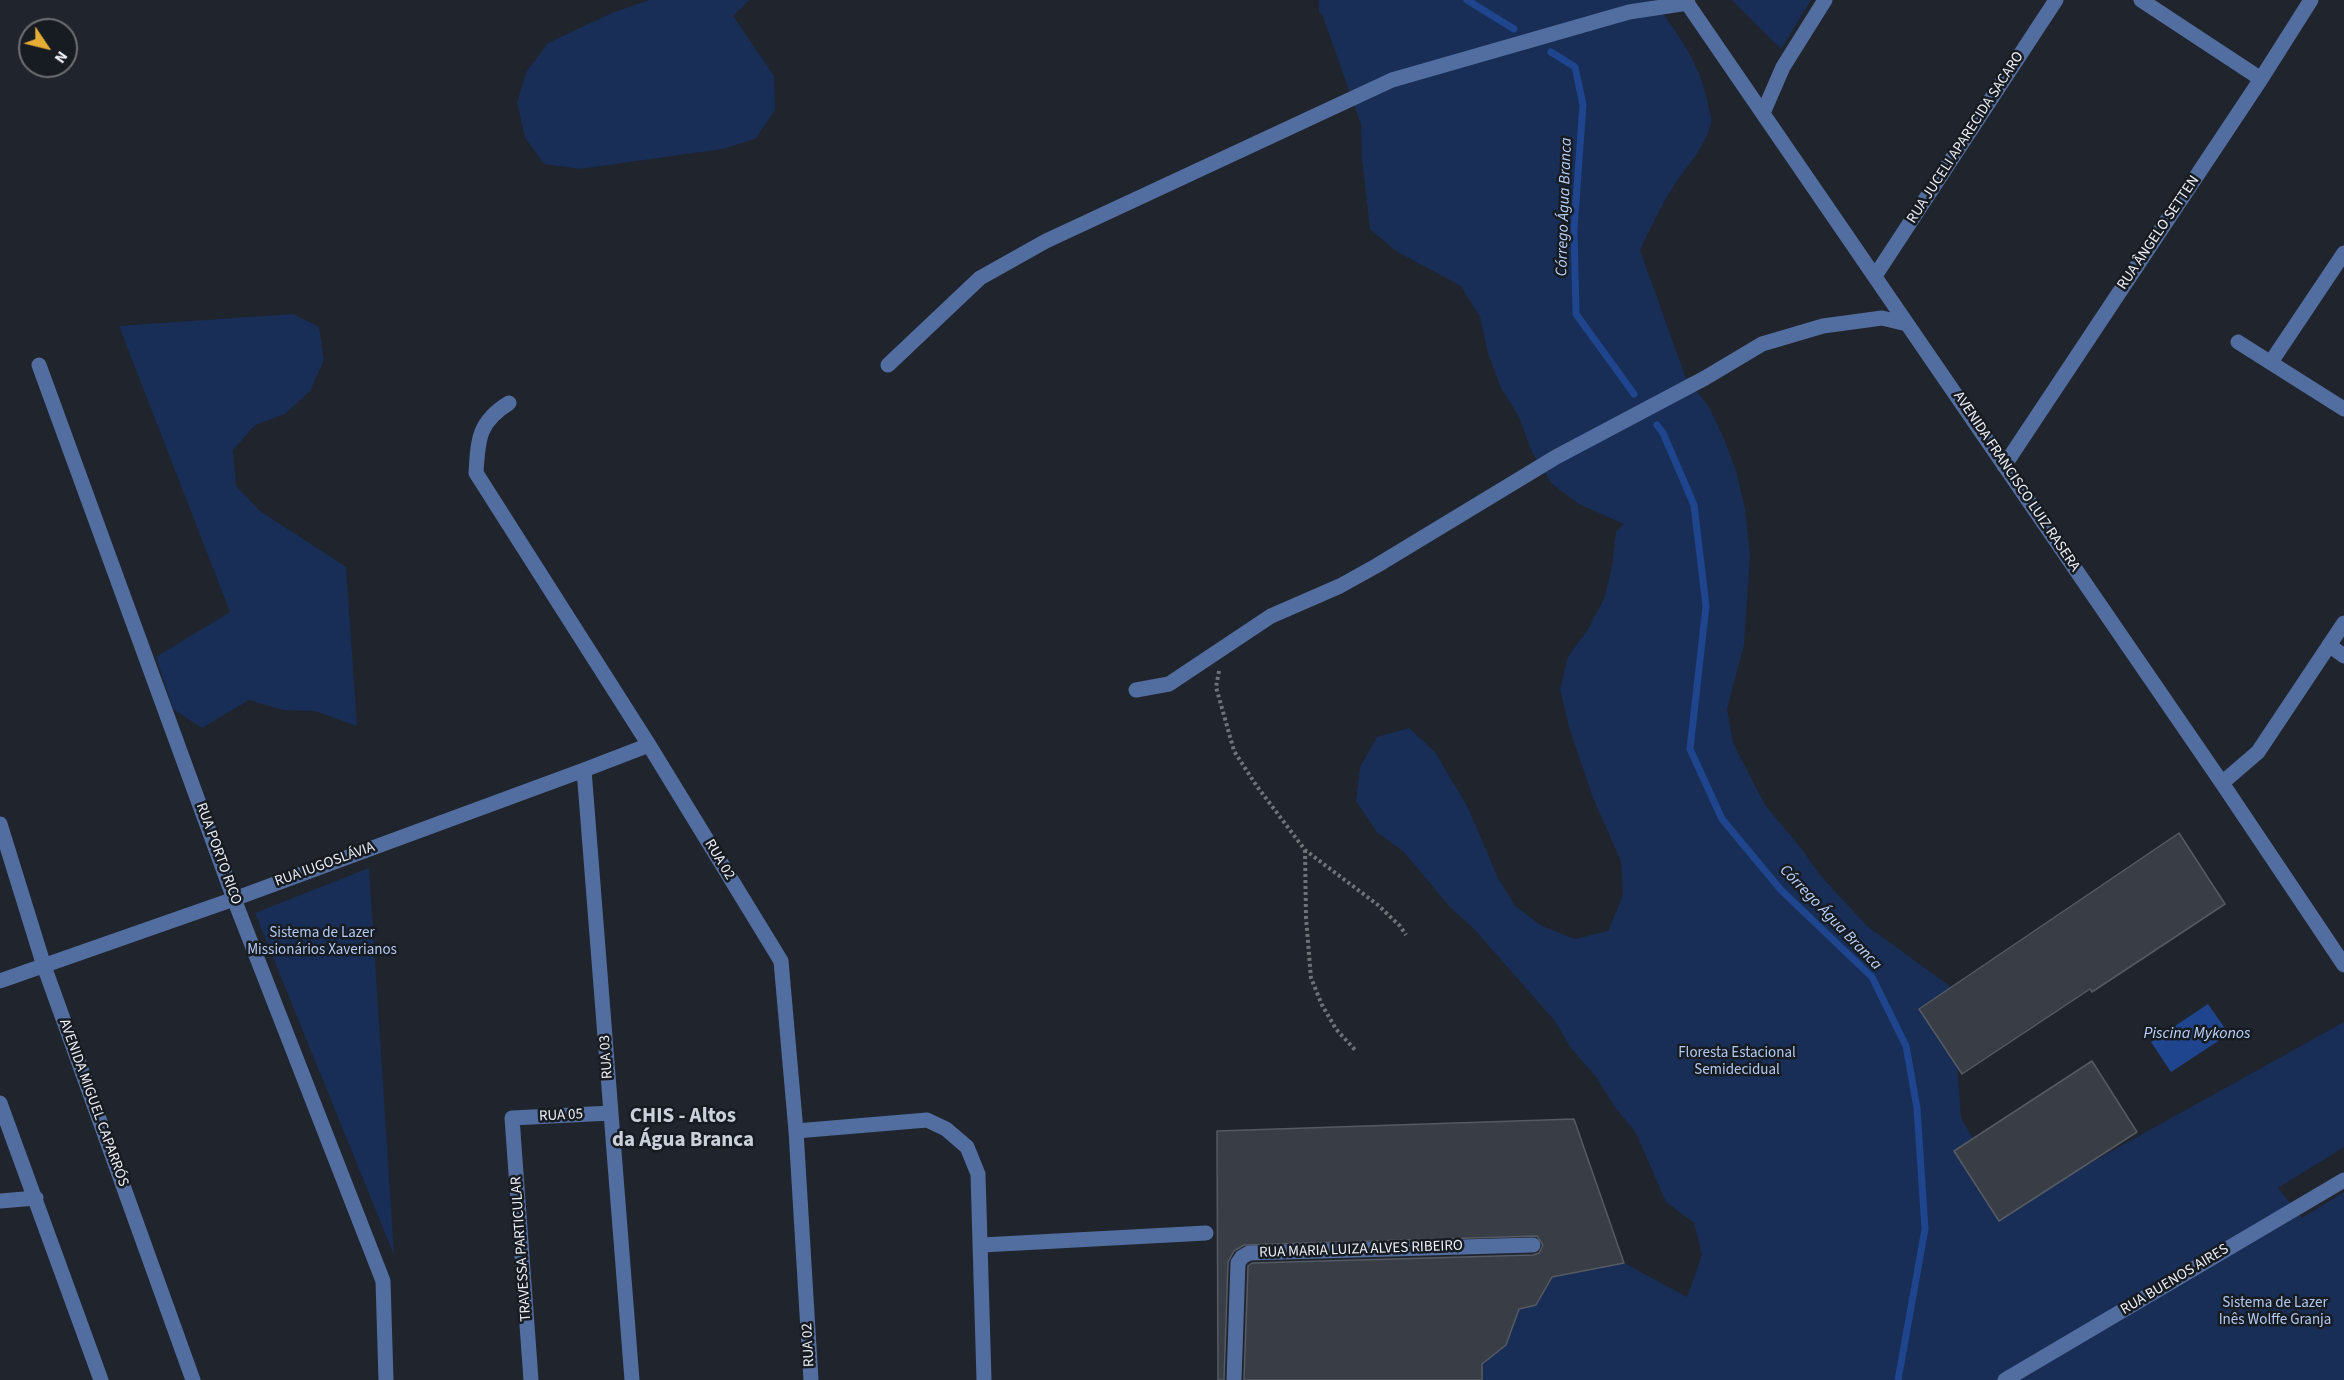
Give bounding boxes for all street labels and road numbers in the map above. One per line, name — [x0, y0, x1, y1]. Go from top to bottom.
street label: RUA JUCELI APARECIDA SACARO — [1904, 49, 2028, 227]
street label: RUA ÂNGELO SETTEN — [2114, 173, 2204, 293]
street label: AVENIDA FRANCISCO LUIZ RASERA — [1949, 388, 2083, 576]
street label: RUA PORTO RICO — [191, 801, 245, 907]
street label: RUA 02 — [700, 836, 738, 884]
street label: RUA IUGOSLÁVIA — [273, 839, 377, 891]
street label: AVENIDA MIGUEL CAPARRÓS — [54, 1017, 132, 1189]
street label: RUA 03 — [596, 1034, 618, 1080]
street label: RUA 05 — [539, 1106, 583, 1126]
street label: TRAVESSA PARTICULAR — [508, 1176, 536, 1322]
street label: RUA MARIA LUIZA ALVES RIBEIRO — [1259, 1237, 1463, 1263]
street label: RUA BUENOS AIRES — [2118, 1241, 2232, 1319]
street label: RUA 02 — [799, 1323, 819, 1367]

